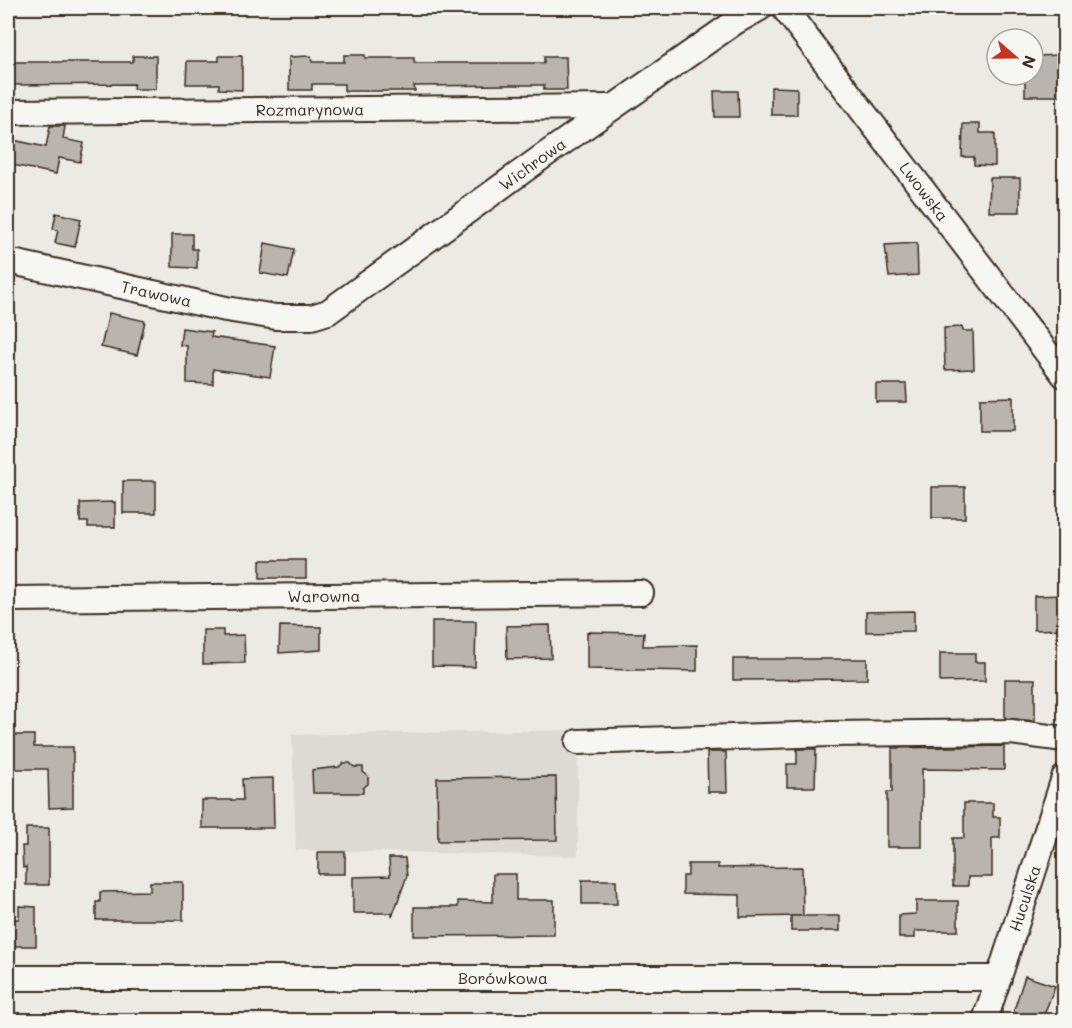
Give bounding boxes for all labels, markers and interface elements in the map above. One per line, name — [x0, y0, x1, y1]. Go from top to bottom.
north arrow — [985, 27, 1045, 87]
text: N — [1018, 53, 1042, 72]
street label: Rozmarynowa — [256, 98, 364, 120]
street label: Wichrowa — [495, 133, 570, 195]
street label: Lwowska — [895, 158, 954, 225]
street label: Trawowa — [120, 275, 194, 311]
street label: Warowna — [287, 585, 361, 606]
street label: Huculska — [1004, 862, 1045, 934]
street label: Borówkowa — [458, 967, 548, 988]

